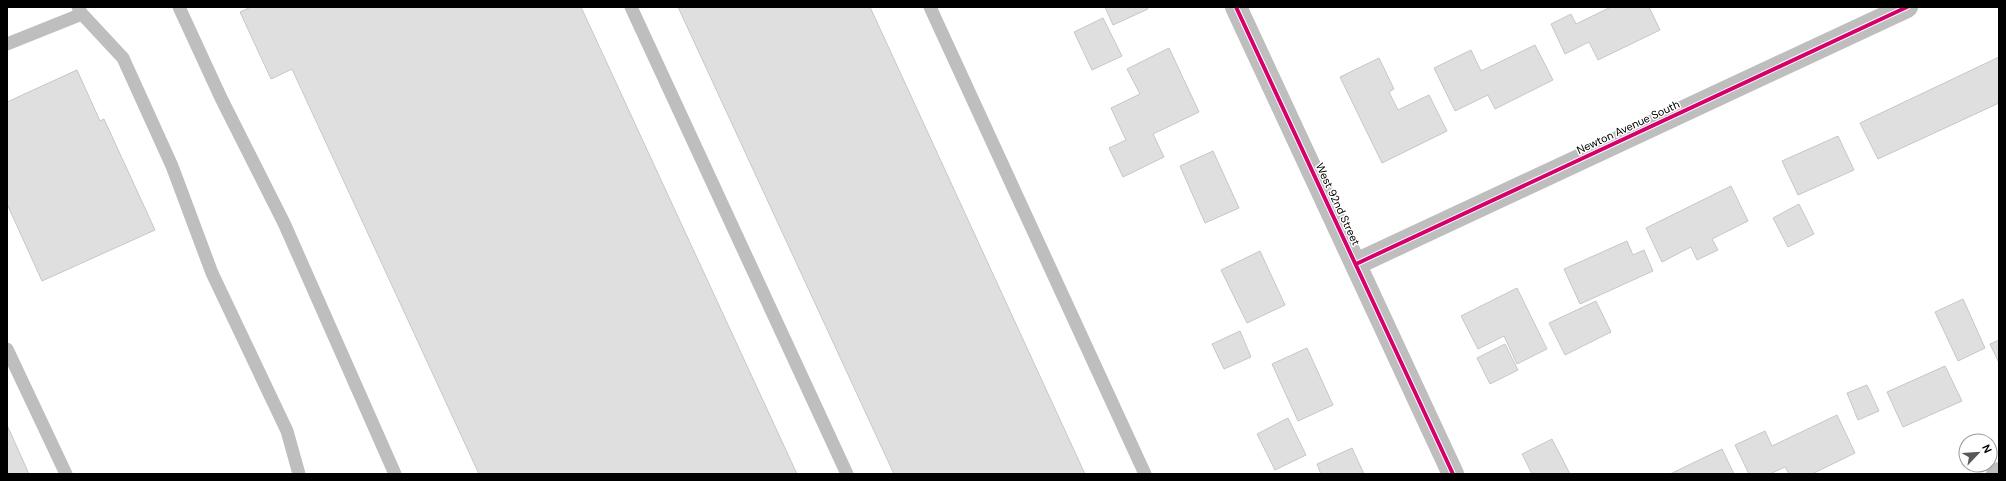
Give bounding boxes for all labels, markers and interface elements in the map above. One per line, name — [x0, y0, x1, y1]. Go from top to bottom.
street label: Newton Avenue South — [1574, 97, 1682, 157]
street label: West 92nd Street — [1313, 161, 1363, 247]
north arrow — [1958, 433, 1998, 473]
text: N — [1979, 442, 1995, 455]

